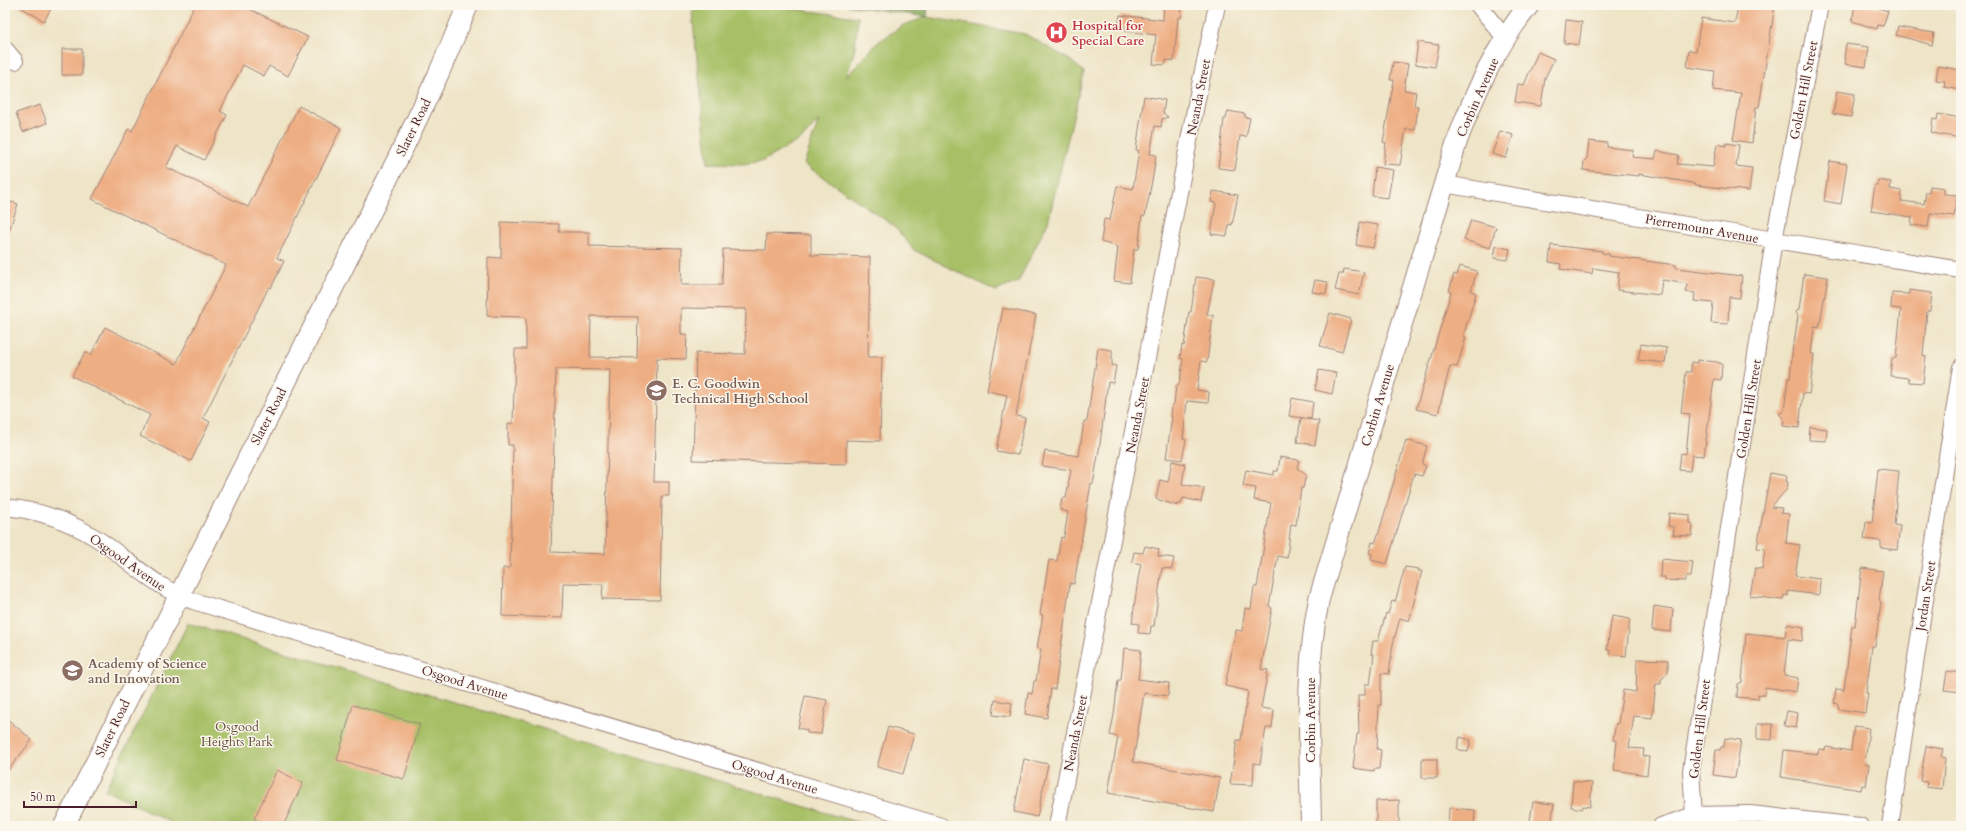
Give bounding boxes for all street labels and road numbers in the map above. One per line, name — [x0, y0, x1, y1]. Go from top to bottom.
street label: Golden Hill Street — [1786, 39, 1822, 141]
street label: Corbin Avenue — [1452, 55, 1504, 140]
street label: Neanda Street — [1183, 58, 1215, 137]
street label: Slater Road — [392, 95, 436, 159]
street label: Pierremount Avenue — [1644, 210, 1760, 248]
street label: Golden Hill Street — [1732, 358, 1766, 460]
street label: Corbin Avenue — [1357, 362, 1399, 449]
street label: Neanda Street — [1122, 376, 1154, 455]
street label: Slater Road — [247, 385, 291, 448]
street label: Osgood Avenue — [86, 530, 169, 596]
street label: Jordan Street — [1911, 560, 1940, 635]
street label: Osgood Avenue — [419, 661, 510, 705]
street label: Corbin Avenue — [1302, 677, 1320, 763]
street label: Golden Hill Street — [1685, 678, 1715, 780]
street label: Neanda Street — [1060, 694, 1092, 773]
street label: Slater Road — [91, 696, 135, 760]
street label: Osgood Avenue — [729, 755, 820, 799]

